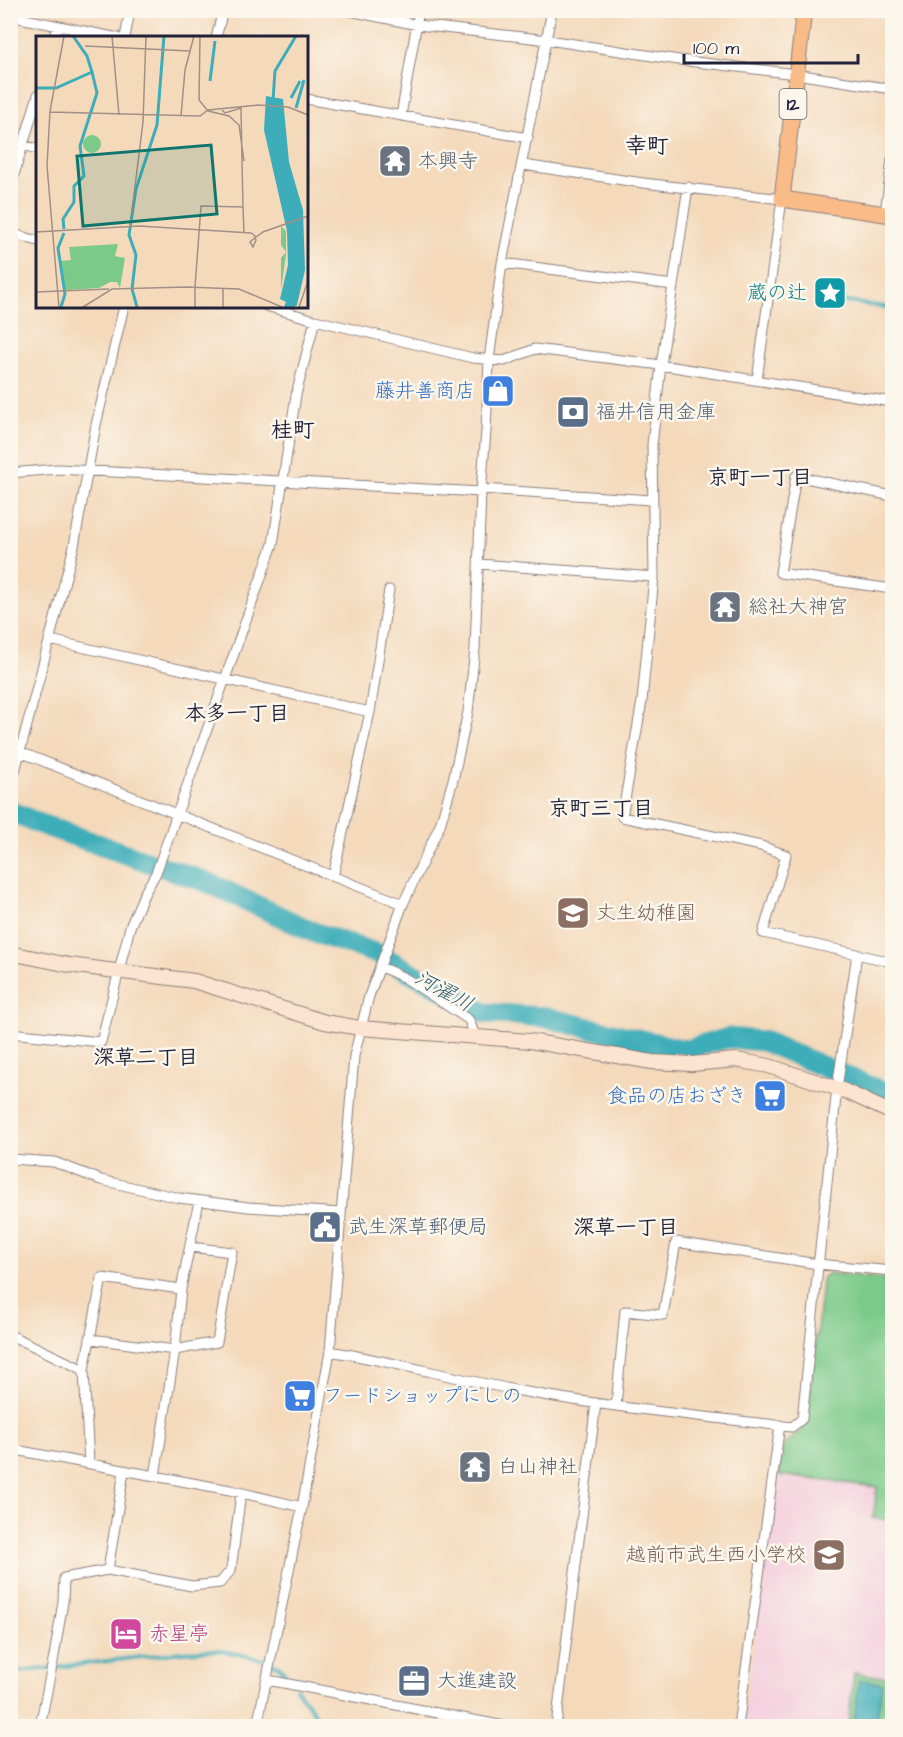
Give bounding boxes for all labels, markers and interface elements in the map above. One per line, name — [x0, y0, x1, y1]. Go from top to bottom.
scale bar — [684, 27, 858, 65]
inset map — [36, 36, 308, 308]
text: 100 m — [693, 36, 739, 61]
road number: 12 — [780, 89, 806, 119]
district label: 幸町 — [625, 131, 669, 162]
temple icon: 本興寺 — [377, 143, 413, 179]
place label: 本興寺 — [418, 147, 478, 175]
place icon: 蔵の辻 — [812, 275, 848, 311]
place label: 蔵の辻 — [747, 279, 807, 307]
shop icon: 藤井善商店 — [480, 373, 516, 409]
place label: 藤井善商店 — [375, 377, 475, 405]
bank icon: 福井信用金庫 — [555, 394, 591, 430]
place label: 福井信用金庫 — [596, 398, 716, 426]
district label: 桂町 — [271, 415, 315, 446]
district label: 京町一丁目 — [708, 463, 813, 492]
temple icon: 総社大神宮 — [707, 589, 743, 625]
place label: 総社大神宮 — [748, 593, 848, 621]
district label: 本多一丁目 — [185, 699, 290, 728]
district label: 京町三丁目 — [549, 794, 654, 823]
school or university icon: 丈生幼稚園 — [555, 895, 591, 931]
place label: 丈生幼稚園 — [596, 899, 696, 927]
water label: 河濯川 — [409, 963, 479, 1019]
district label: 深草二丁目 — [94, 1043, 199, 1072]
supermarket icon: 食品の店おざき — [752, 1078, 788, 1114]
place label: 食品の店おざき — [607, 1082, 747, 1110]
public building icon: 武生深草郵便局 — [307, 1209, 343, 1245]
place label: 武生深草郵便局 — [348, 1213, 488, 1241]
district label: 深草一丁目 — [574, 1213, 679, 1242]
supermarket icon: フードショップにしの — [282, 1378, 318, 1414]
place label: フードショップにしの — [323, 1382, 522, 1410]
temple icon: 白山神社 — [457, 1449, 493, 1485]
place label: 白山神社 — [498, 1453, 578, 1481]
school or university icon: 越前市武生西小学校 — [811, 1537, 847, 1573]
place label: 越前市武生西小学校 — [626, 1541, 806, 1569]
hotel icon: 赤星亭 — [108, 1616, 144, 1652]
place label: 赤星亭 — [149, 1620, 209, 1648]
office icon: 大進建設 — [396, 1663, 432, 1699]
place label: 大進建設 — [437, 1667, 517, 1695]

